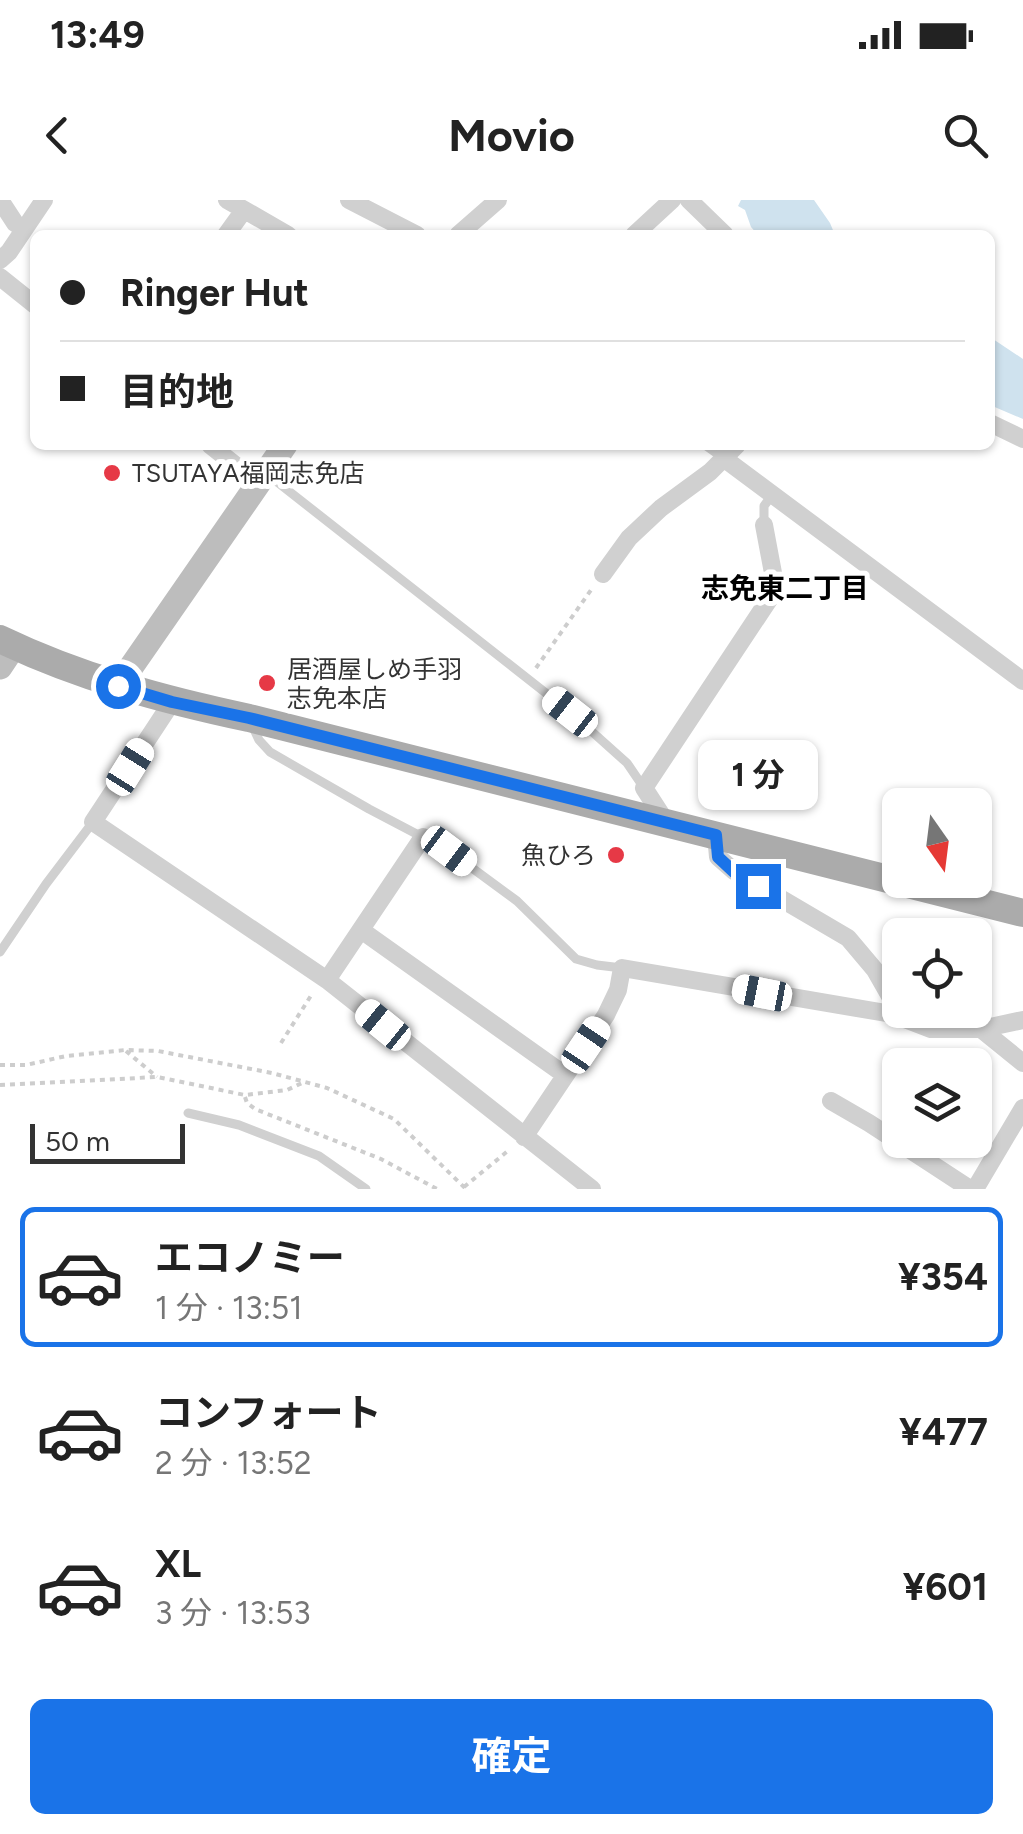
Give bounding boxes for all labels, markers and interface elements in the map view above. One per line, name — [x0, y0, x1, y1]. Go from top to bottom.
text: 13:49 — [50, 12, 145, 58]
icon: back — [30, 108, 85, 163]
text: Movio — [448, 108, 575, 162]
icon: search — [938, 108, 993, 163]
text: Ringer Hut — [120, 270, 309, 316]
text: 目的地 — [120, 369, 234, 415]
place label: TSUTAYA福岡志免店 — [132, 458, 364, 488]
marker: TSUTAYA福岡志免店 — [101, 462, 123, 484]
district label: 志免東二丁目 — [701, 571, 869, 605]
place label: 居酒屋しめ手羽 志免本店 — [287, 654, 462, 713]
route start — [96, 664, 141, 709]
marker: 居酒屋しめ手羽 志免本店 — [256, 672, 278, 694]
car — [537, 682, 603, 742]
car — [101, 734, 159, 800]
callout: 1 分 — [698, 741, 818, 811]
text: 1 分 — [731, 756, 785, 794]
north arrow — [882, 788, 992, 898]
map controls — [882, 788, 992, 1158]
car — [416, 821, 482, 881]
place label: 魚ひろ — [521, 840, 596, 870]
marker: 魚ひろ — [605, 844, 627, 866]
route end — [736, 864, 781, 909]
button: locate — [882, 918, 992, 1028]
car — [730, 973, 794, 1013]
car — [350, 994, 416, 1056]
car — [557, 1012, 615, 1078]
button: layers — [882, 1048, 992, 1158]
scale bar — [30, 1119, 185, 1164]
text: 50 m — [45, 1124, 110, 1158]
icon: car — [35, 1232, 125, 1322]
text: エコノミー — [155, 1235, 345, 1281]
text: ¥354 — [898, 1254, 988, 1300]
text: 1 分 · 13:51 — [155, 1289, 302, 1327]
icon: car — [35, 1387, 125, 1477]
text: コンフォート — [155, 1390, 382, 1436]
text: ¥477 — [899, 1409, 988, 1455]
text: 2 分 · 13:52 — [155, 1444, 312, 1482]
text: XL — [155, 1541, 201, 1587]
icon: car — [35, 1542, 125, 1632]
text: ¥601 — [903, 1564, 988, 1610]
text: 3 分 · 13:53 — [155, 1594, 311, 1632]
button: 確定 — [30, 1699, 993, 1814]

